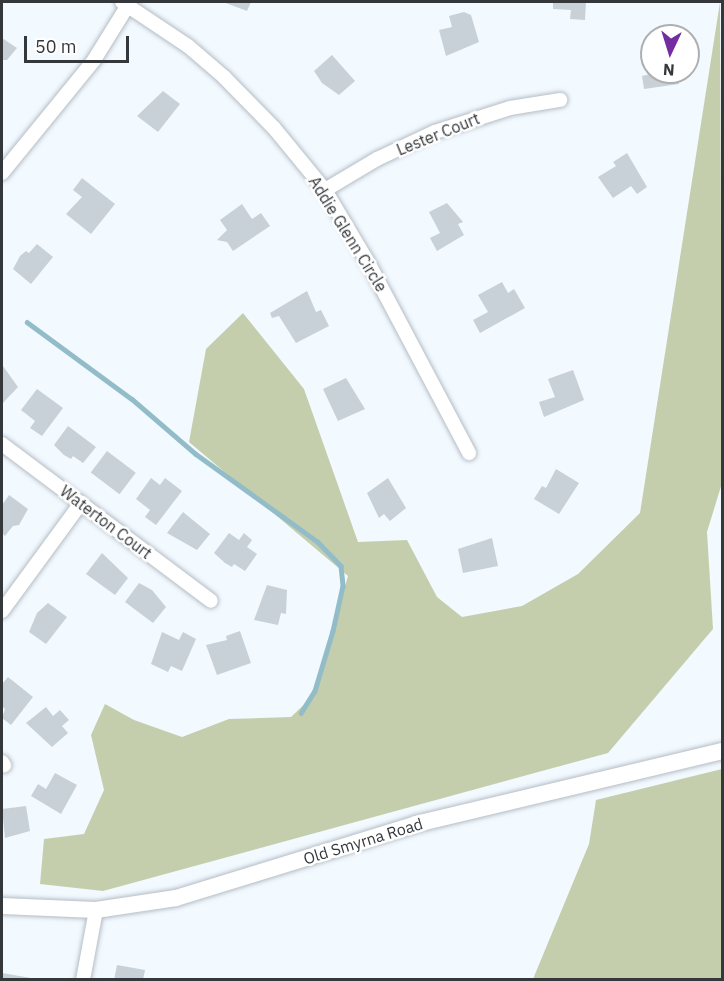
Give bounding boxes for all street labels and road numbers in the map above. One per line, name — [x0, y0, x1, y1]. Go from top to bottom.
street label: Lester Court — [394, 109, 482, 159]
street label: Addie Glenn Circle — [305, 173, 391, 295]
street label: Waterton Court — [56, 481, 156, 563]
street label: Old Smyrna Road — [301, 814, 425, 868]

